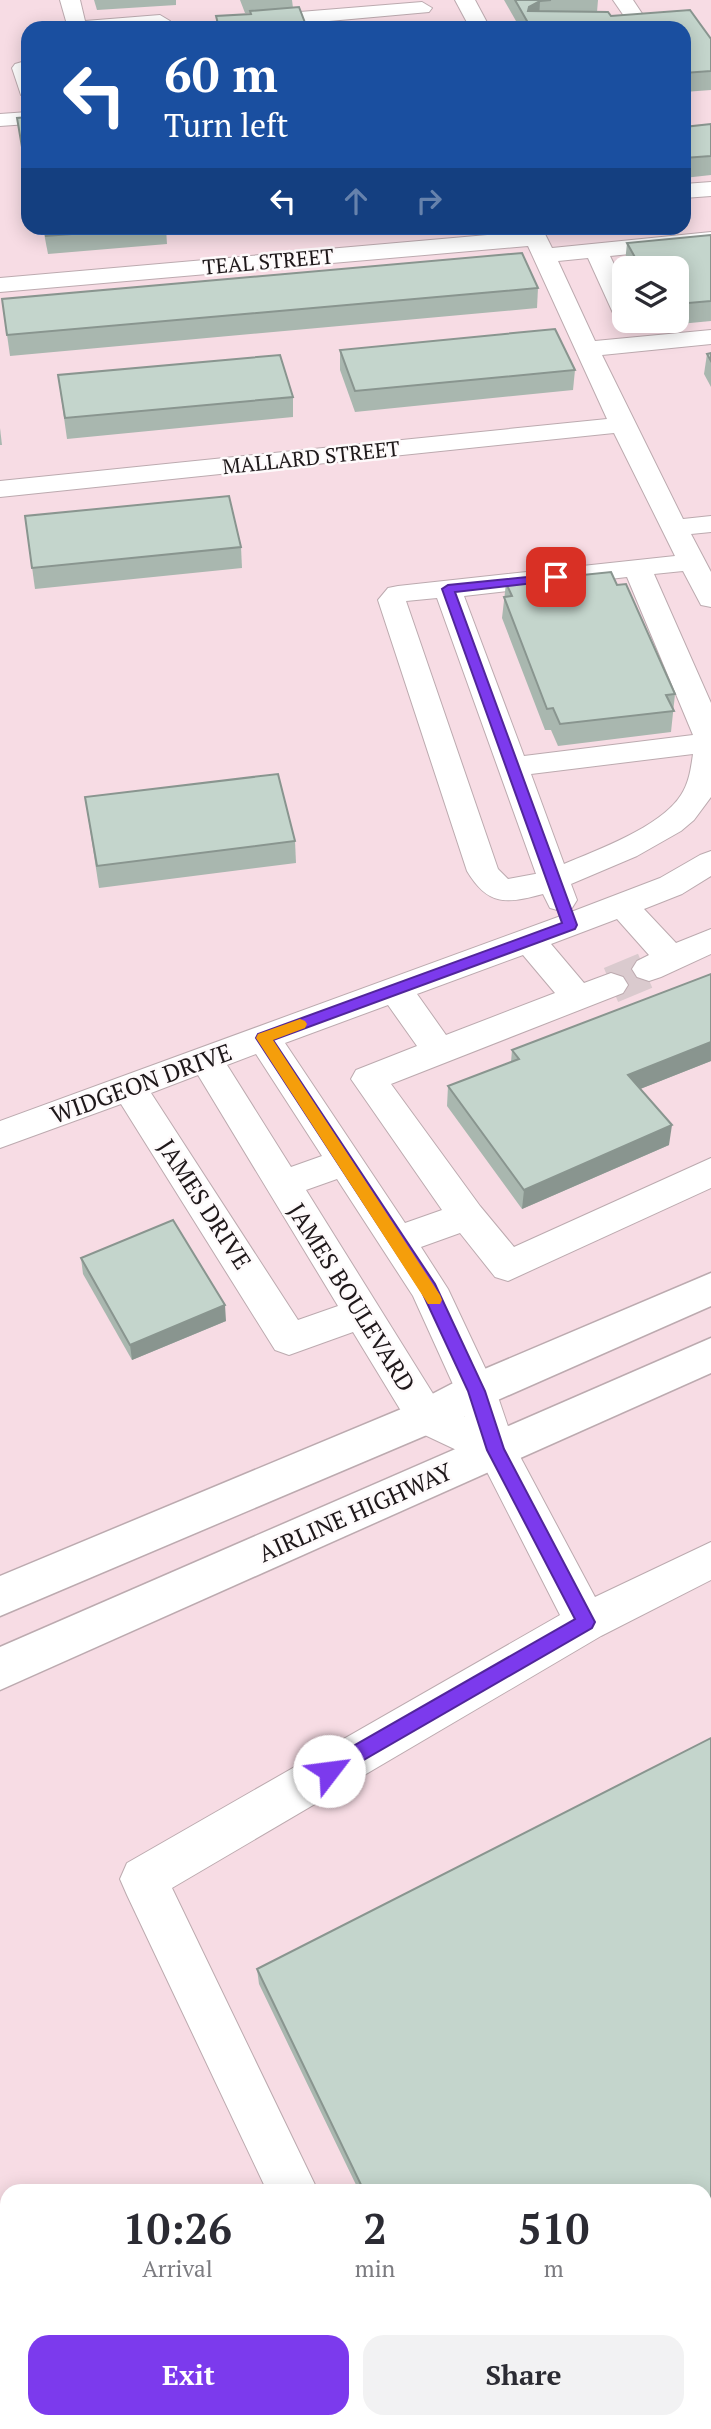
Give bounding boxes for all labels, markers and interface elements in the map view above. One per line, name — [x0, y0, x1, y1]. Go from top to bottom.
text: 60 m — [164, 41, 278, 106]
icon: left — [49, 49, 140, 140]
text: Turn left — [164, 104, 288, 146]
icon: left — [264, 182, 302, 220]
icon: ahead — [337, 182, 375, 220]
icon: right — [410, 182, 448, 220]
street label: TEAL STREET — [201, 241, 335, 281]
map controls — [612, 256, 689, 333]
button: layers — [612, 256, 689, 333]
street label: MALLARD STREET — [221, 434, 401, 480]
pin — [526, 547, 586, 607]
icon: arrive — [537, 558, 575, 596]
street label: WIDGEON DRIVE — [46, 1035, 236, 1131]
street label: JAMES DRIVE — [151, 1133, 259, 1275]
street label: JAMES BOULEVARD — [281, 1197, 423, 1397]
street label: AIRLINE HIGHWAY — [253, 1455, 457, 1569]
position arrow — [292, 1734, 366, 1808]
text: 10:26 — [123, 2200, 232, 2256]
text: 2 — [363, 2200, 387, 2256]
text: 510 — [518, 2200, 589, 2256]
text: Arrival — [142, 2253, 213, 2284]
text: min — [355, 2253, 395, 2284]
text: m — [544, 2253, 564, 2284]
button: Exit — [28, 2335, 349, 2415]
button: Share — [363, 2335, 684, 2415]

